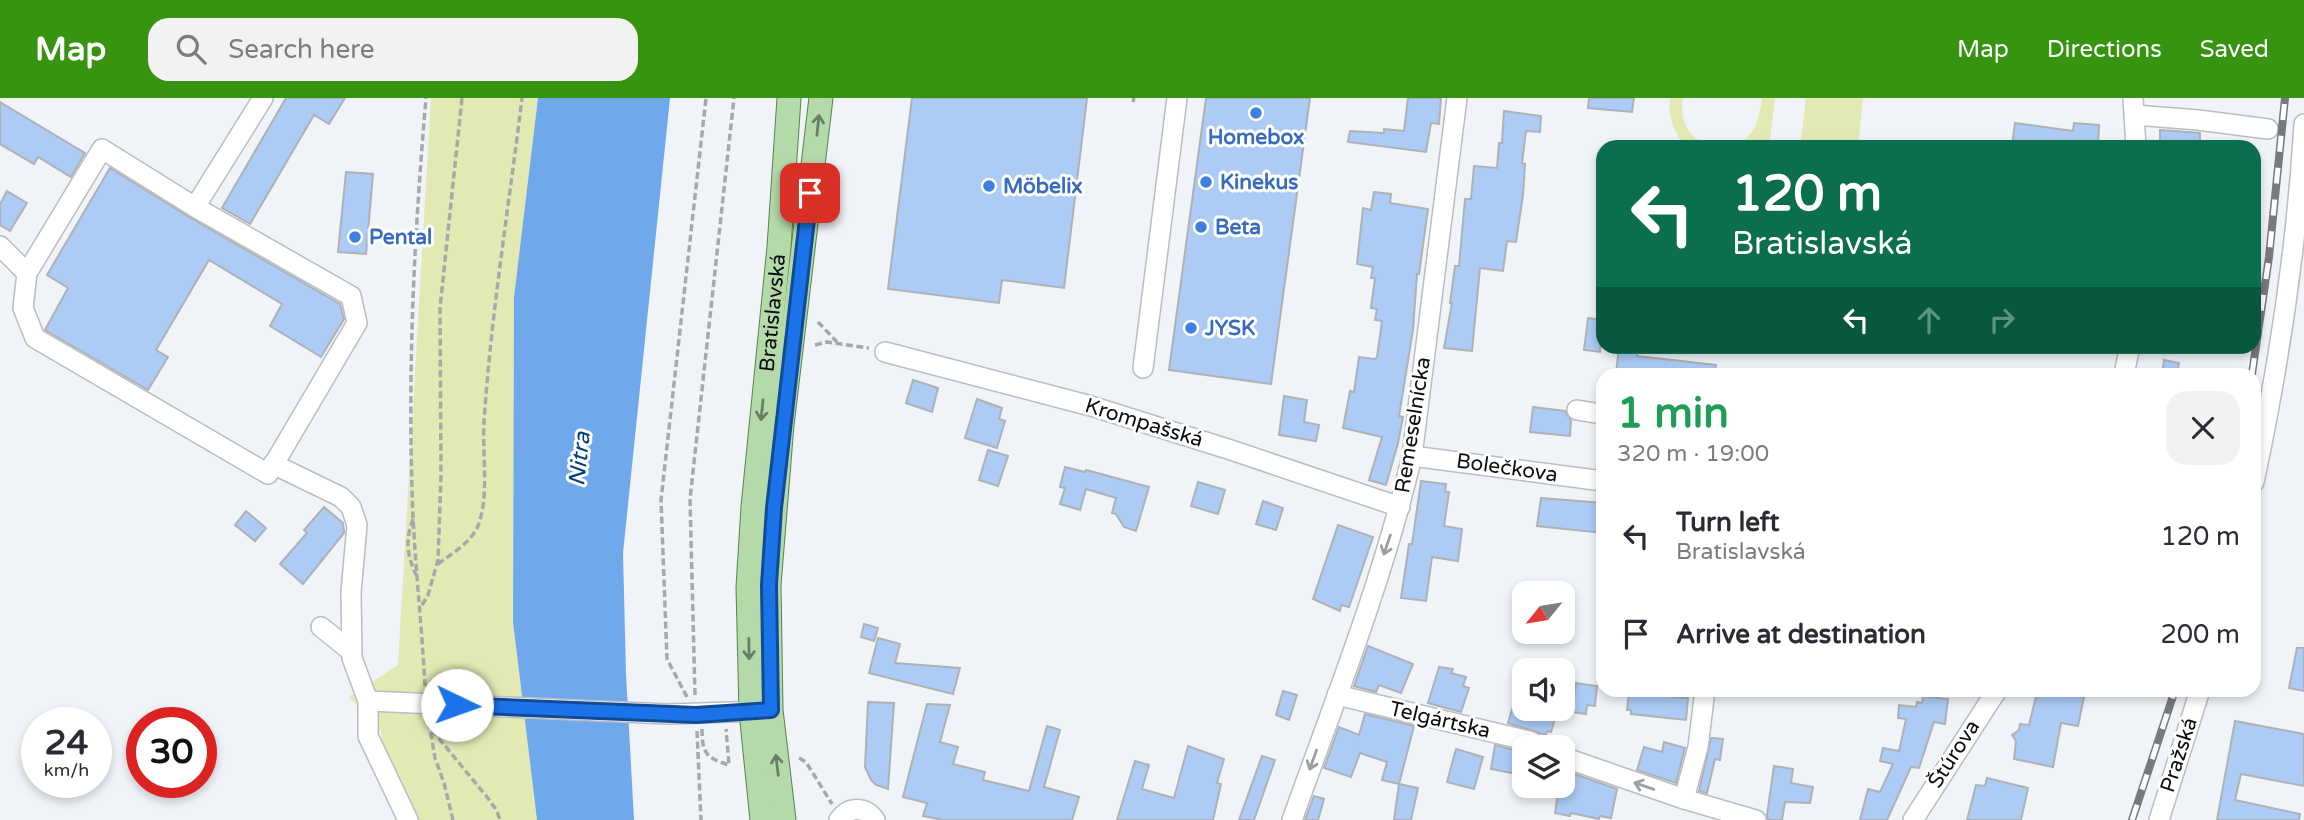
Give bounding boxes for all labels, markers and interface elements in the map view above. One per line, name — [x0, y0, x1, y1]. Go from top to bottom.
search box — [148, 18, 638, 81]
text: Map — [35, 30, 106, 69]
icon: search — [172, 30, 210, 68]
text: Search here — [228, 34, 374, 65]
text: Map — [1957, 35, 2009, 64]
text: Directions — [2047, 35, 2162, 64]
text: Saved — [2200, 35, 2269, 64]
marker: Homebox — [1248, 105, 1264, 121]
one-way arrow — [812, 114, 825, 136]
place label: Homebox — [1208, 125, 1304, 150]
pin — [780, 163, 840, 223]
text: 120 m — [1732, 165, 1882, 224]
icon: left — [1617, 168, 1708, 259]
place label: Kinekus — [1220, 170, 1298, 195]
icon: arrive — [791, 174, 829, 212]
place label: Möbelix — [1003, 174, 1083, 199]
marker: Kinekus — [1198, 174, 1214, 190]
marker: Möbelix — [981, 178, 997, 194]
place label: Beta — [1215, 215, 1261, 240]
marker: Beta — [1193, 219, 1209, 235]
place label: Pental — [369, 225, 432, 250]
text: Bratislavská — [1732, 225, 1912, 263]
marker: Pental — [347, 229, 363, 245]
street label: Bratislavská — [754, 253, 791, 373]
icon: left — [1837, 301, 1875, 339]
icon: ahead — [1910, 301, 1948, 339]
icon: right — [1983, 301, 2021, 339]
place label: JYSK — [1204, 316, 1255, 341]
marker: JYSK — [1183, 320, 1199, 336]
street label: Remeselnícka — [1390, 355, 1436, 495]
text: 1 min — [1617, 388, 1729, 439]
button: close — [2166, 391, 2240, 465]
street label: Krompašská — [1082, 393, 1206, 453]
one-way arrow — [755, 398, 768, 421]
water label: Nitra — [563, 429, 597, 488]
text: 320 m · 19:00 — [1617, 440, 1769, 468]
street label: Bolečkova — [1455, 449, 1559, 487]
text: Turn left — [1676, 507, 1779, 538]
icon: left — [1617, 517, 1655, 555]
text: 120 m — [2160, 521, 2240, 552]
one-way arrow — [1380, 534, 1393, 556]
text: Bratislavská — [1676, 538, 1806, 566]
north arrow — [1512, 581, 1575, 644]
map controls — [1512, 581, 1575, 798]
icon: arrive — [1617, 615, 1655, 653]
text: Arrive at destination — [1676, 619, 1926, 650]
text: 200 m — [2160, 619, 2240, 650]
one-way arrow — [742, 638, 755, 661]
button: sound — [1512, 658, 1575, 721]
position arrow — [420, 668, 494, 742]
street label: Telgártska — [1387, 696, 1493, 744]
speed limit sign: 30 — [126, 707, 217, 798]
street label: Pražská — [2155, 714, 2203, 796]
street label: Štúrova — [1923, 715, 1985, 793]
text: 24 — [45, 722, 88, 764]
button: layers — [1512, 735, 1575, 798]
one-way arrow — [1306, 749, 1319, 771]
one-way arrow — [770, 754, 783, 777]
text: km/h — [44, 759, 89, 781]
one-way arrow — [1634, 779, 1656, 791]

